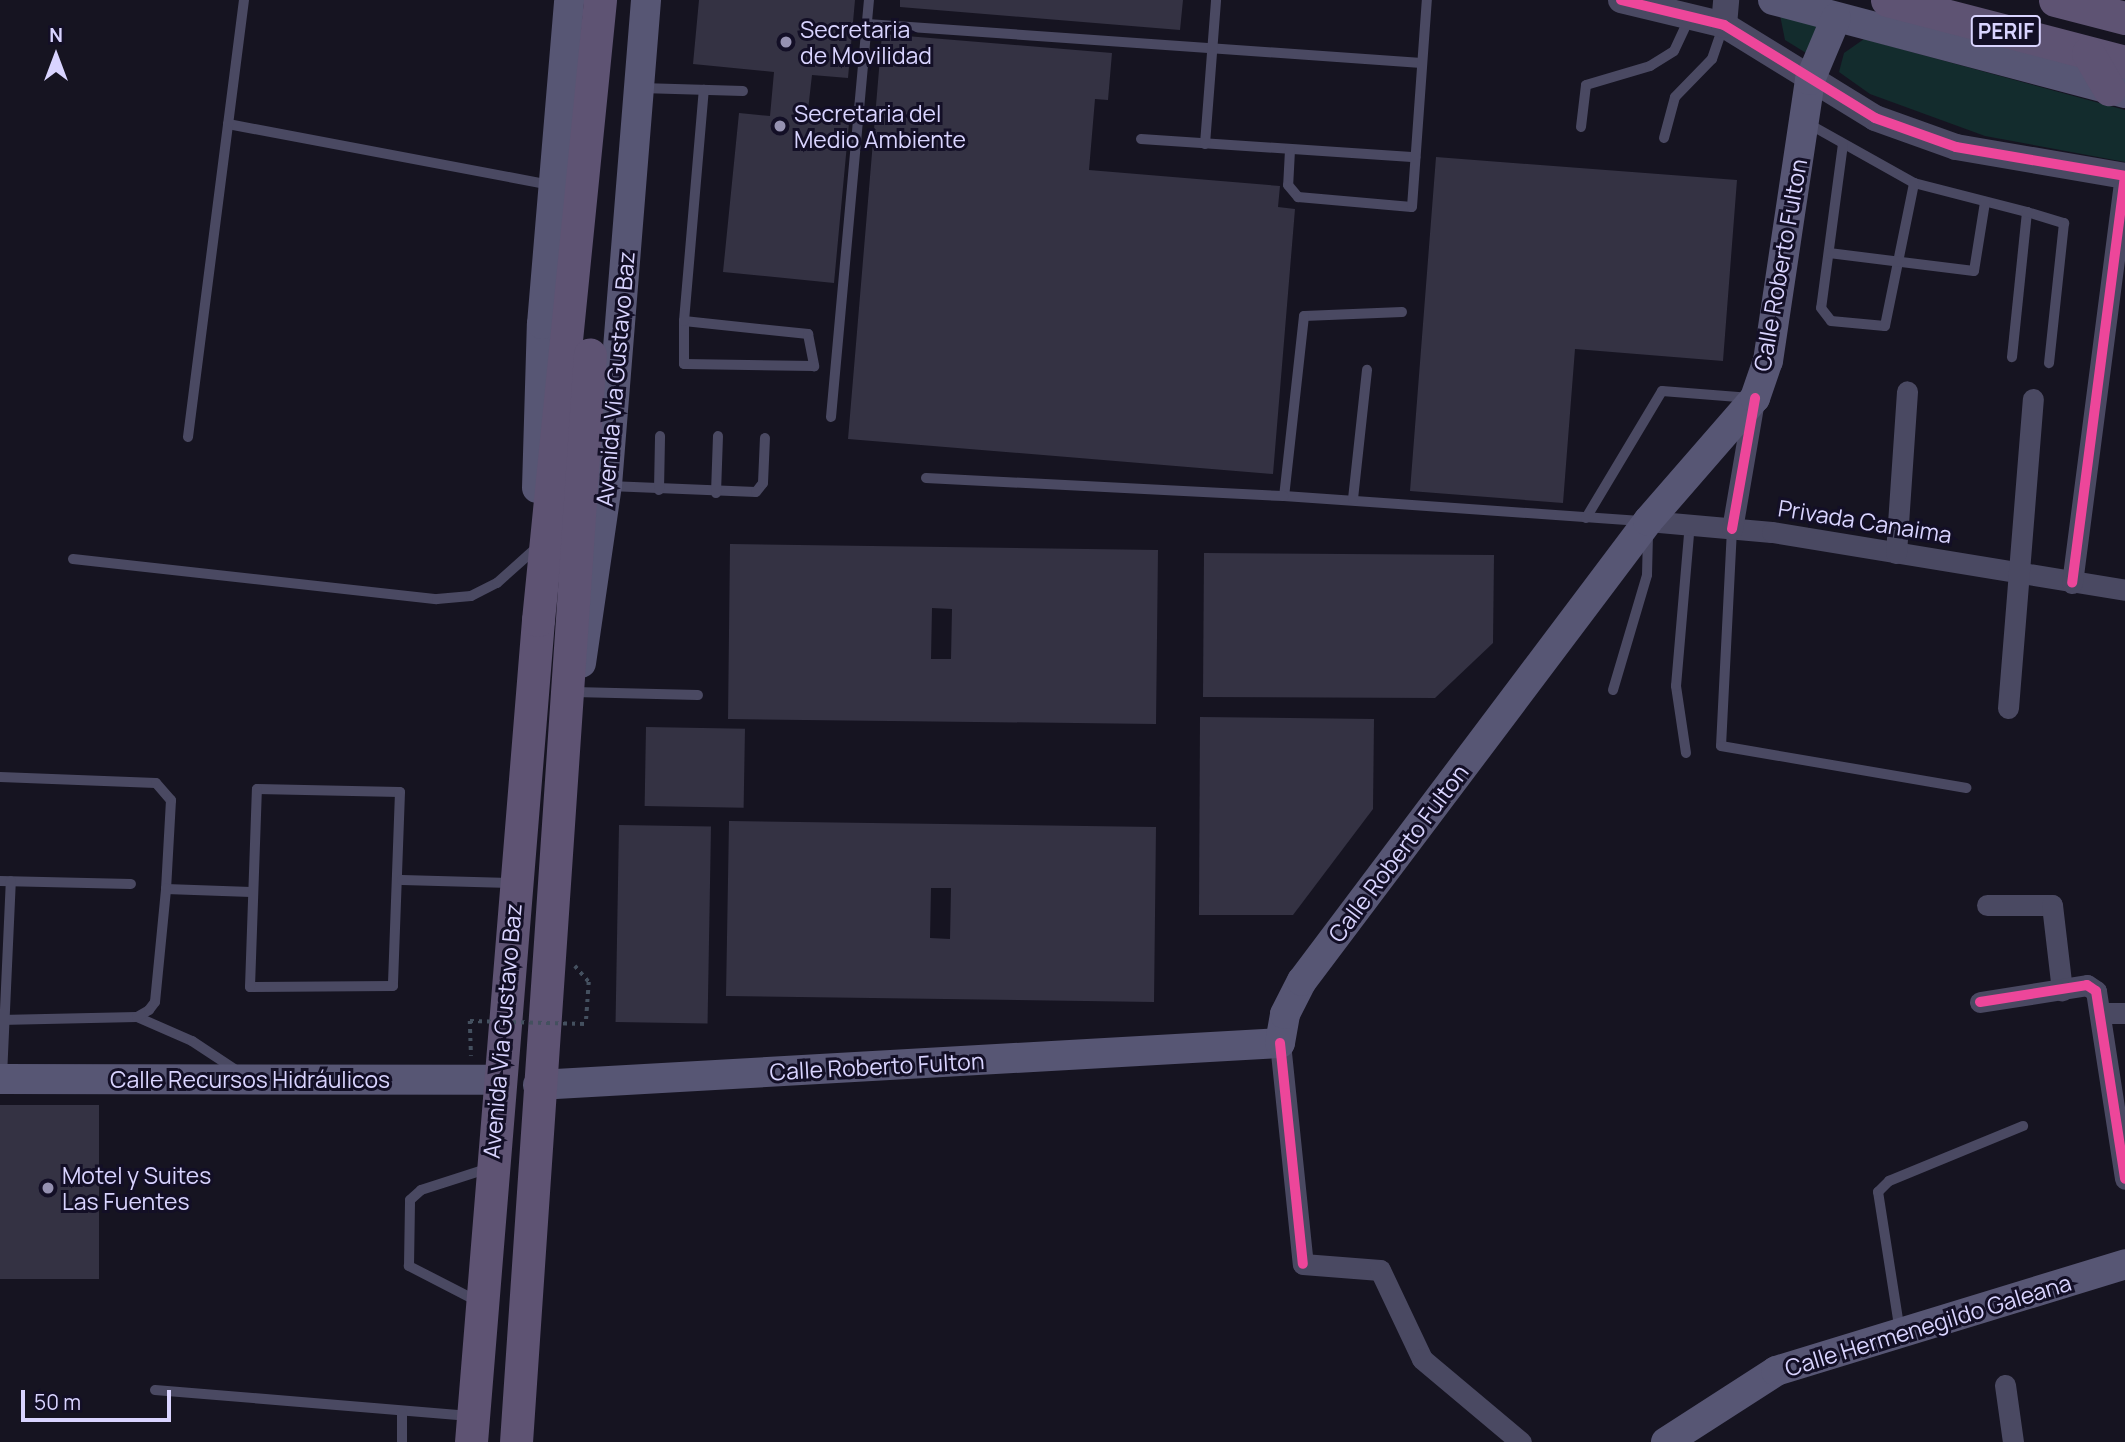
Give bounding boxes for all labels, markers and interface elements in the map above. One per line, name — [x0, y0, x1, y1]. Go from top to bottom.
road number: PERIF — [1969, 14, 2043, 48]
place label: Secretaria de Movilidad — [800, 15, 932, 69]
north arrow — [21, 21, 91, 91]
text: N — [49, 22, 63, 48]
marker: Secretaria de Movilidad — [778, 34, 794, 50]
place label: Secretaria del Medio Ambiente — [794, 99, 966, 153]
marker: Secretaria del Medio Ambiente — [772, 118, 788, 134]
street label: Calle Roberto Fulton — [1748, 157, 1812, 373]
street label: Avenida Via Gustavo Baz — [590, 250, 640, 508]
street label: Privada Canaima — [1776, 494, 1954, 548]
street label: Calle Roberto Fulton — [1322, 759, 1474, 947]
street label: Avenida Via Gustavo Baz — [477, 902, 527, 1160]
street label: Calle Roberto Fulton — [769, 1047, 985, 1085]
street label: Calle Recursos Hidráulicos — [110, 1065, 390, 1093]
place label: Motel y Suites Las Fuentes — [62, 1161, 211, 1215]
marker: Motel y Suites Las Fuentes — [40, 1180, 56, 1196]
street label: Calle Hermenegildo Galeana — [1781, 1268, 2075, 1382]
scale bar — [24, 1376, 175, 1420]
text: 50 m — [34, 1388, 81, 1416]

